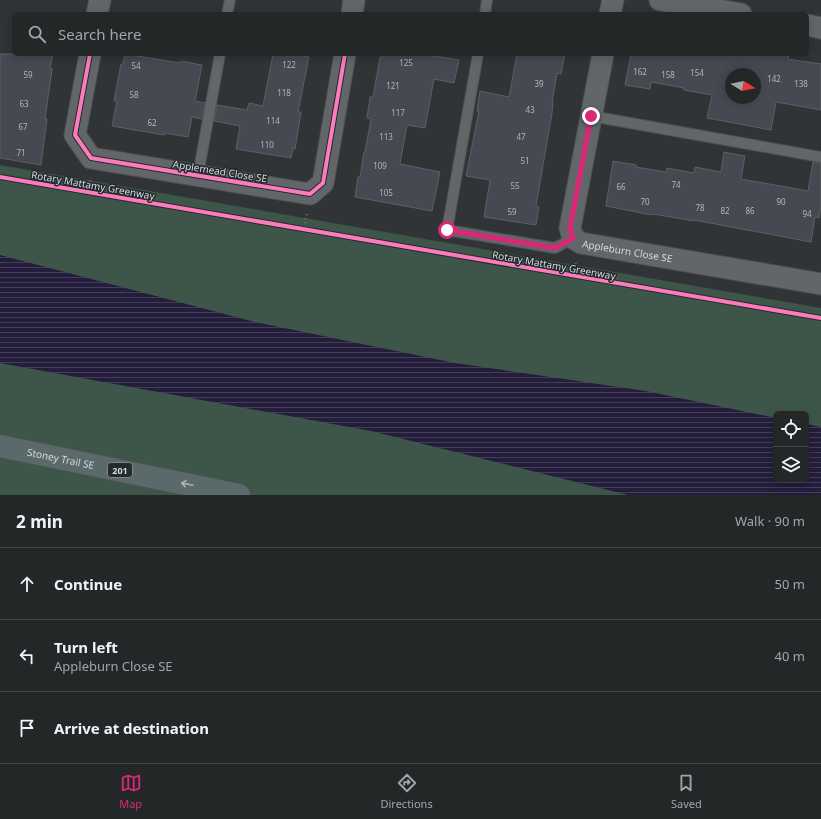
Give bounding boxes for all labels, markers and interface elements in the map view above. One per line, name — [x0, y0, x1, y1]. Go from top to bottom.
search box — [12, 12, 809, 56]
icon: search — [26, 23, 48, 45]
text: Search here — [58, 24, 141, 44]
house number: 125 — [399, 57, 413, 68]
house number: 122 — [282, 59, 296, 70]
house number: 54 — [131, 60, 141, 71]
house number: 162 — [633, 66, 647, 77]
house number: 154 — [690, 67, 704, 78]
north arrow — [725, 68, 761, 104]
house number: 59 — [23, 69, 33, 80]
house number: 158 — [661, 69, 675, 80]
house number: 142 — [767, 73, 781, 84]
house number: 39 — [534, 78, 544, 89]
house number: 138 — [794, 78, 808, 89]
house number: 121 — [386, 80, 400, 91]
house number: 118 — [277, 87, 291, 98]
house number: 58 — [129, 89, 139, 100]
house number: 63 — [19, 98, 29, 109]
house number: 43 — [525, 104, 535, 115]
house number: 117 — [391, 107, 405, 118]
route end — [582, 107, 600, 125]
house number: 114 — [266, 115, 280, 126]
house number: 62 — [147, 117, 157, 128]
house number: 67 — [18, 121, 28, 132]
house number: 113 — [379, 131, 393, 142]
house number: 47 — [516, 131, 526, 142]
house number: 110 — [260, 139, 274, 150]
house number: 71 — [16, 147, 26, 158]
house number: 51 — [520, 155, 530, 166]
street label: Applemead Close SE — [172, 157, 268, 185]
house number: 109 — [373, 160, 387, 171]
street label: Rotary Mattamy Greenway — [30, 167, 157, 203]
house number: 74 — [671, 179, 681, 190]
house number: 55 — [510, 180, 520, 191]
house number: 66 — [616, 181, 626, 192]
house number: 105 — [379, 187, 393, 198]
house number: 70 — [640, 196, 650, 207]
house number: 90 — [776, 196, 786, 207]
house number: 78 — [695, 202, 705, 213]
house number: 82 — [720, 205, 730, 216]
house number: 86 — [745, 205, 755, 216]
house number: 59 — [507, 206, 517, 217]
house number: 94 — [802, 208, 812, 219]
route start — [438, 221, 456, 239]
street label: Appleburn Close SE — [581, 236, 674, 266]
street label: Rotary Mattamy Greenway — [491, 247, 618, 283]
map controls — [773, 411, 809, 483]
button: locate — [773, 411, 809, 447]
street label: Stoney Trail SE — [26, 445, 95, 472]
button: layers — [773, 447, 809, 483]
road number: 201 — [108, 463, 132, 477]
one-way arrow — [181, 480, 194, 488]
text: 2 min — [16, 510, 63, 533]
text: Walk · 90 m — [735, 512, 805, 530]
icon: ahead — [16, 573, 38, 595]
text: Continue — [54, 574, 122, 594]
text: 50 m — [775, 575, 805, 593]
text: Turn left — [54, 637, 118, 657]
icon: left — [16, 645, 38, 667]
text: 40 m — [775, 647, 805, 665]
text: Appleburn Close SE — [54, 657, 173, 675]
icon: arrive — [16, 717, 38, 739]
text: Arrive at destination — [54, 718, 209, 738]
tab: Map — [119, 772, 142, 811]
tab: Directions — [380, 772, 433, 811]
tab: Saved — [671, 772, 702, 811]

